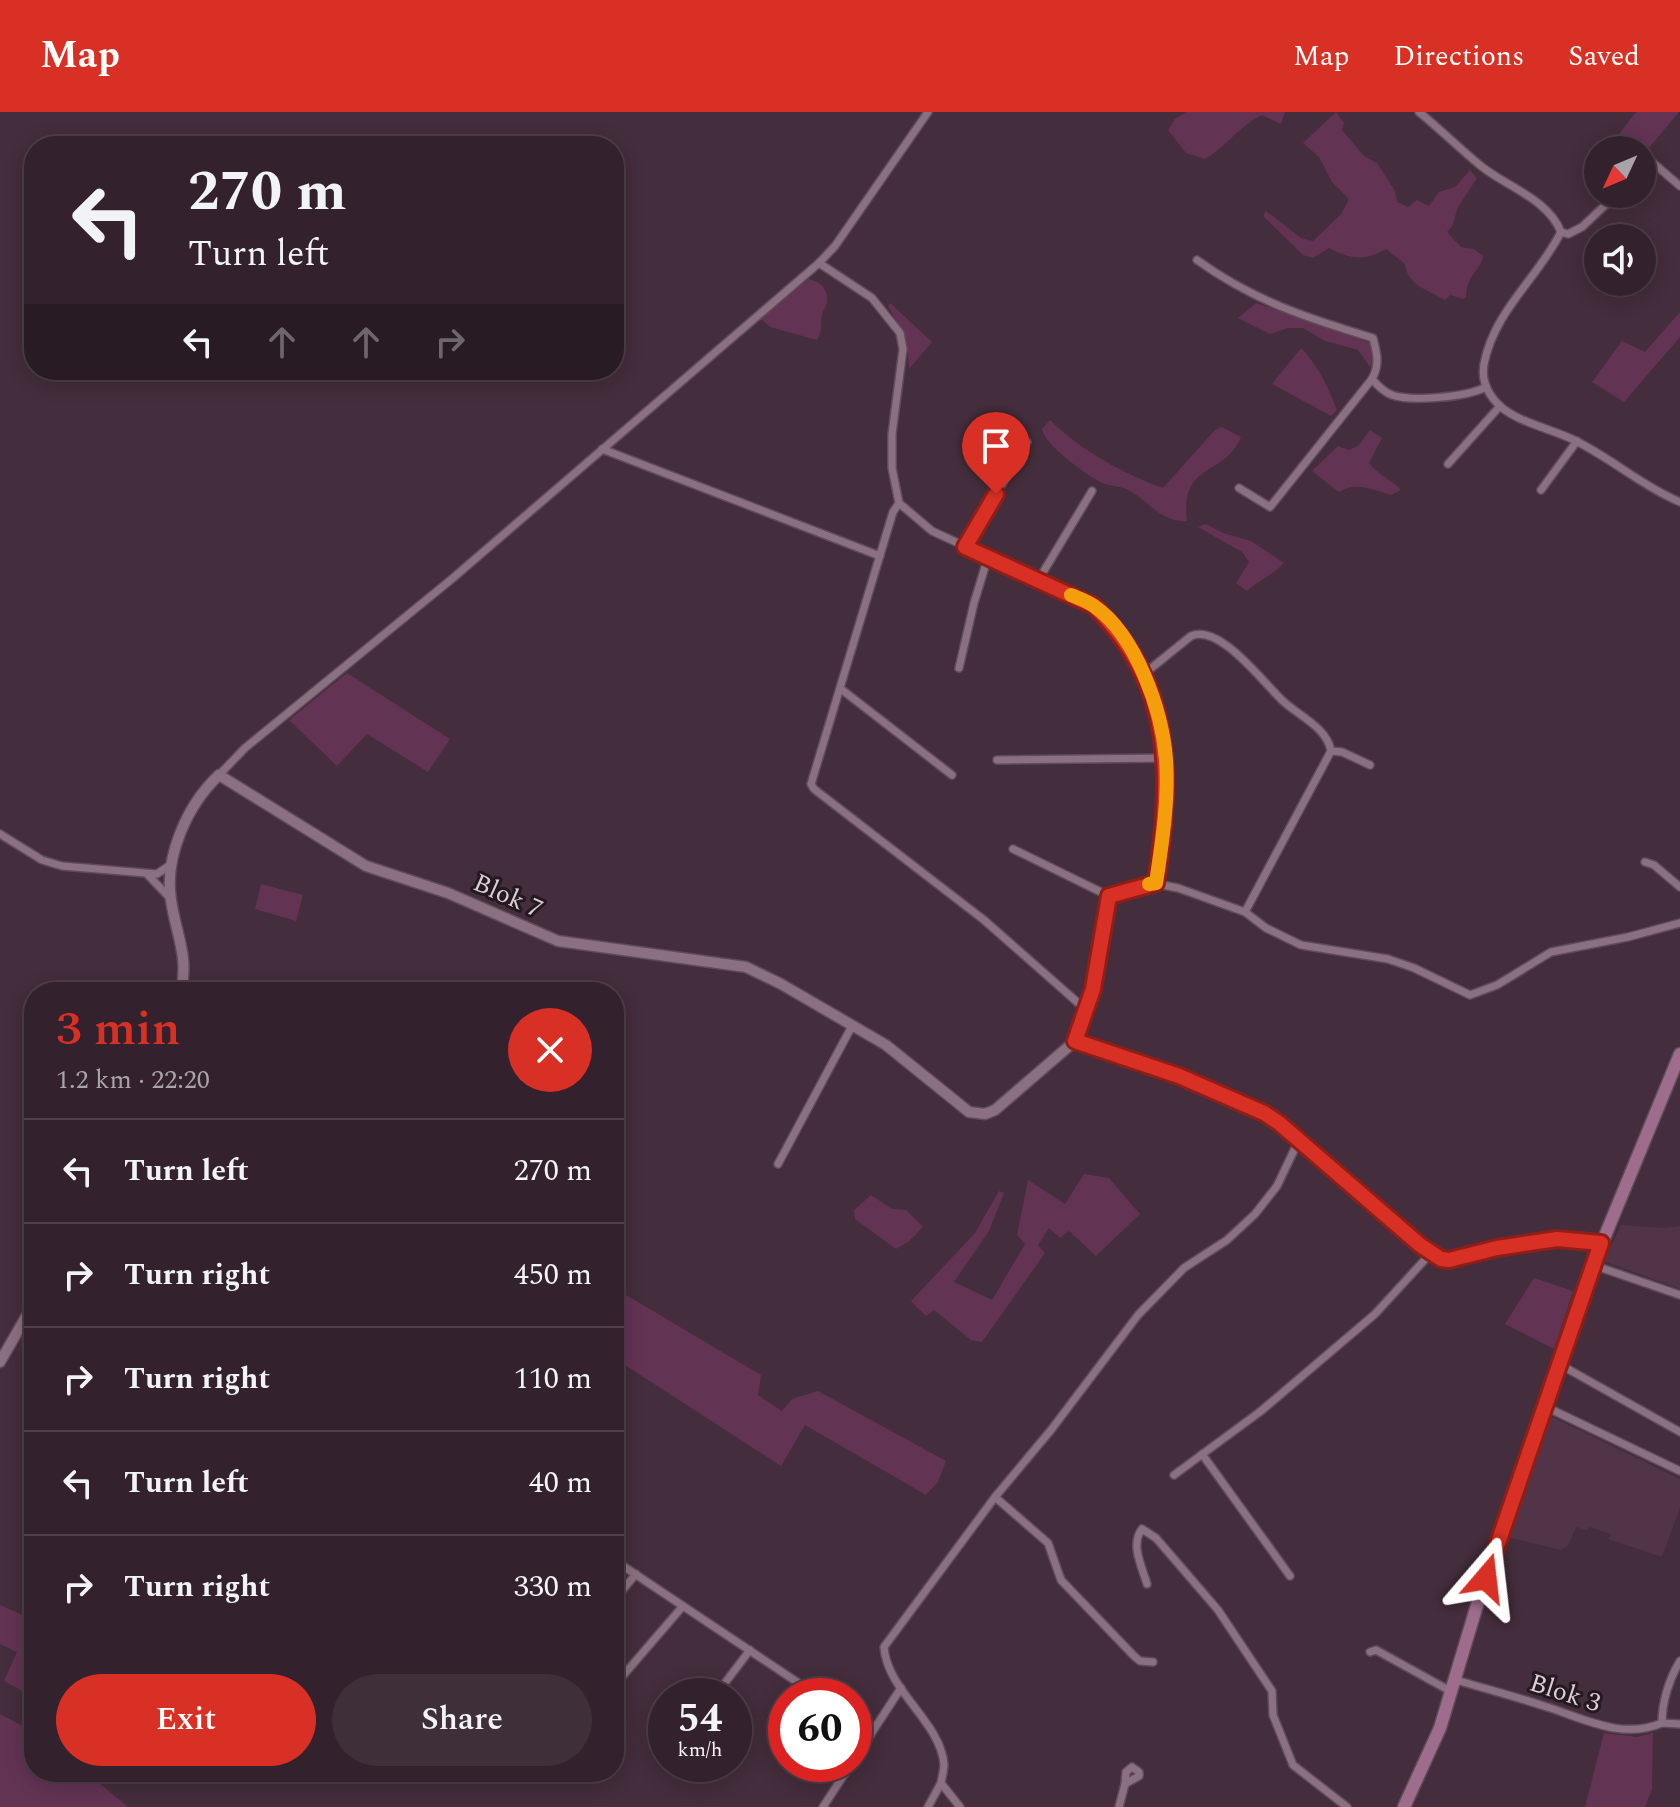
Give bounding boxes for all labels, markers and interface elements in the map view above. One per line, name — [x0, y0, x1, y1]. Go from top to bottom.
text: Map — [40, 27, 120, 85]
text: Map — [1293, 35, 1350, 78]
text: Directions — [1394, 35, 1524, 78]
text: Saved — [1568, 35, 1640, 78]
north arrow — [1584, 136, 1656, 208]
map controls — [1584, 136, 1656, 296]
text: 270 m — [188, 150, 347, 235]
icon: left — [56, 168, 160, 272]
button: sound — [1584, 224, 1656, 296]
text: Turn left — [188, 227, 329, 282]
icon: left — [176, 320, 220, 364]
icon: ahead — [260, 320, 304, 364]
icon: ahead — [344, 320, 388, 364]
icon: right — [428, 320, 472, 364]
pin — [962, 412, 1030, 494]
icon: arrive — [974, 424, 1018, 468]
street label: Blok 7 — [467, 863, 549, 929]
text: 3 min — [56, 993, 181, 1066]
button: close — [508, 1008, 592, 1092]
text: 1.2 km · 22:20 — [56, 1060, 210, 1100]
text: Turn left — [124, 1148, 249, 1194]
text: 270 m — [514, 1148, 592, 1194]
icon: left — [56, 1149, 100, 1193]
text: Turn right — [124, 1252, 270, 1298]
text: 450 m — [514, 1252, 592, 1298]
icon: right — [56, 1253, 100, 1297]
text: Turn right — [124, 1356, 270, 1402]
text: 110 m — [514, 1356, 592, 1402]
icon: right — [56, 1357, 100, 1401]
text: Turn left — [124, 1460, 249, 1506]
text: 40 m — [529, 1460, 592, 1506]
icon: left — [56, 1461, 100, 1505]
position arrow — [1444, 1536, 1528, 1620]
text: Turn right — [124, 1564, 270, 1610]
text: 330 m — [514, 1564, 592, 1610]
icon: right — [56, 1565, 100, 1609]
street label: Blok 3 — [1524, 1663, 1606, 1723]
button: Exit — [56, 1674, 316, 1766]
button: Share — [332, 1674, 592, 1766]
speed limit sign: 60 — [768, 1678, 872, 1782]
text: 54 — [678, 1689, 722, 1750]
text: km/h — [678, 1735, 723, 1765]

